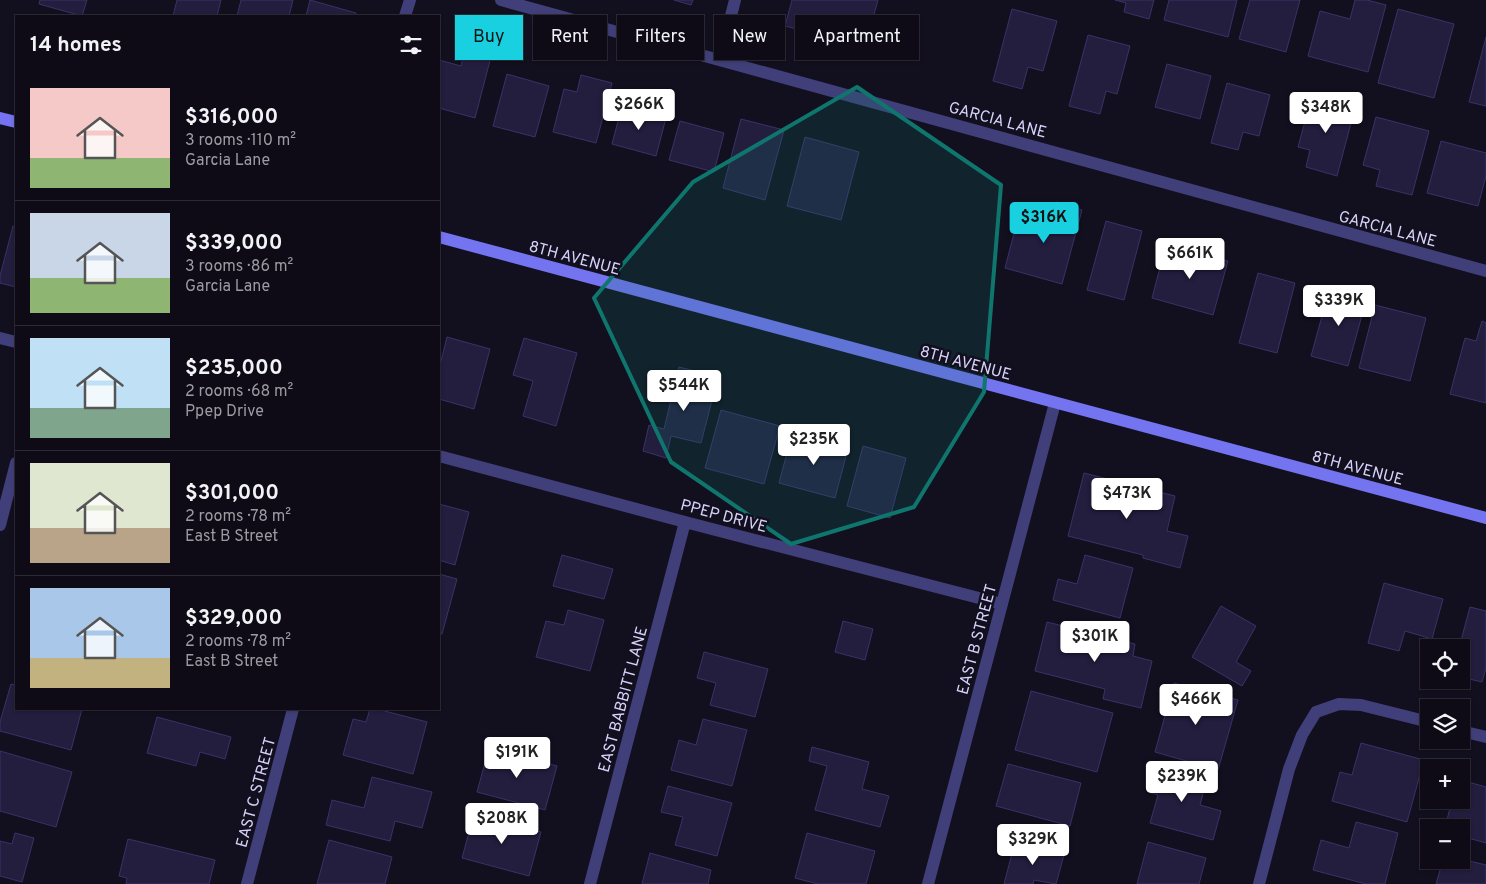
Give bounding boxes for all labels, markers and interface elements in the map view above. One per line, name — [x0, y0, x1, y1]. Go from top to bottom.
chip: Buy — [455, 15, 523, 60]
chip: Rent — [533, 15, 607, 60]
chip: Filters — [617, 15, 704, 60]
chip: New — [714, 15, 785, 60]
chip: Apartment — [795, 15, 919, 60]
icon: filters — [397, 31, 425, 59]
text: 14 homes — [30, 32, 122, 59]
pin: $266K — [604, 88, 674, 131]
pin: $348K — [1291, 92, 1361, 134]
text: $266K — [614, 95, 664, 115]
street label: GARCIA LANE — [946, 98, 1049, 144]
text: $348K — [1301, 98, 1351, 118]
text: $316,000 — [185, 104, 278, 131]
icon: home — [70, 108, 130, 168]
text: 3 rooms · 110 m² — [185, 131, 296, 151]
text: Garcia Lane — [185, 151, 270, 171]
pin: $316K — [1009, 202, 1079, 244]
street label: GARCIA LANE — [1336, 207, 1439, 253]
text: $316K — [1021, 208, 1067, 228]
text: $339,000 — [185, 230, 283, 257]
icon: home — [70, 233, 130, 293]
street label: 8TH AVENUE — [527, 237, 622, 281]
pin: $661K — [1155, 238, 1225, 280]
text: $661K — [1166, 244, 1214, 264]
text: 3 rooms · 86 m² — [185, 257, 293, 277]
text: Garcia Lane — [185, 277, 270, 297]
pin: $339K — [1304, 284, 1374, 327]
text: $339K — [1314, 291, 1364, 311]
street label: 8TH AVENUE — [918, 342, 1013, 386]
text: $235,000 — [185, 355, 283, 382]
icon: home — [70, 358, 130, 418]
pin: $544K — [649, 370, 719, 412]
text: $544K — [658, 376, 710, 396]
text: 2 rooms · 68 m² — [185, 382, 293, 402]
text: Ppep Drive — [185, 402, 264, 422]
pin: $235K — [779, 424, 849, 466]
text: $235K — [789, 430, 839, 450]
street label: 8TH AVENUE — [1310, 447, 1405, 491]
pin: $473K — [1092, 478, 1162, 520]
text: $301,000 — [185, 480, 279, 507]
icon: home — [70, 483, 130, 543]
text: $473K — [1102, 484, 1152, 504]
street label: PPEP DRIVE — [678, 496, 769, 538]
text: 2 rooms · 78 m² — [185, 507, 291, 527]
text: East B Street — [185, 527, 278, 547]
street label: EAST B STREET — [954, 582, 1002, 697]
text: $329,000 — [185, 605, 282, 632]
icon: home — [70, 608, 130, 668]
pin: $301K — [1060, 620, 1130, 663]
street label: EAST BABBITT LANE — [595, 624, 653, 775]
text: $301K — [1071, 627, 1119, 647]
text: 2 rooms · 78 m² — [185, 632, 291, 652]
map controls — [1420, 639, 1470, 869]
button: locate — [1420, 639, 1470, 689]
text: East B Street — [185, 652, 278, 672]
pin: $466K — [1161, 684, 1231, 726]
text: $466K — [1171, 690, 1221, 710]
button: layers — [1420, 699, 1470, 749]
street label: EAST C STREET — [233, 735, 281, 850]
pin: $191K — [482, 736, 552, 779]
text: $191K — [495, 743, 539, 763]
button: + — [1420, 759, 1470, 809]
pin: $239K — [1147, 760, 1217, 803]
text: $239K — [1157, 767, 1207, 787]
pin: $208K — [467, 802, 537, 845]
text: $208K — [476, 809, 528, 829]
button: − — [1420, 819, 1470, 869]
pin: $329K — [998, 824, 1068, 866]
text: $329K — [1008, 830, 1058, 850]

